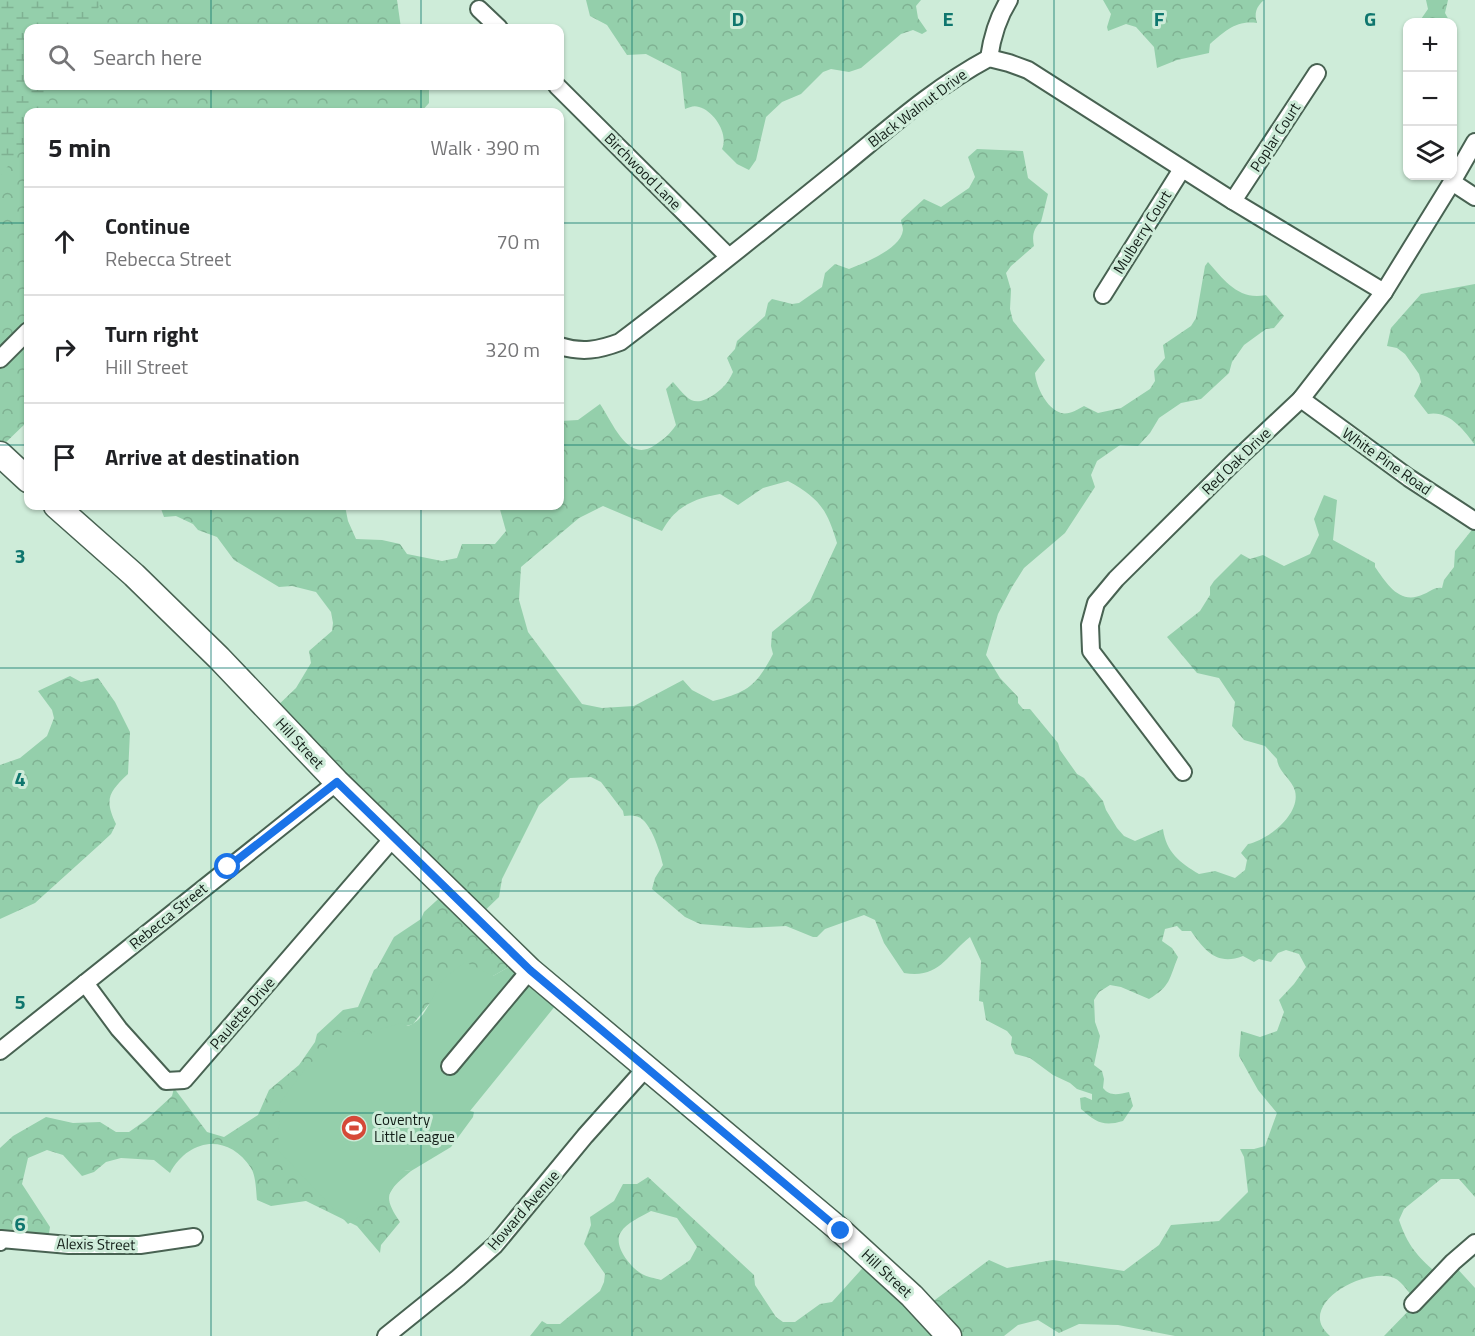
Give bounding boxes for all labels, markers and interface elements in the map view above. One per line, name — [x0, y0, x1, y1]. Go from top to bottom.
text: D — [732, 3, 744, 34]
text: E — [942, 3, 954, 34]
text: F — [1154, 3, 1165, 34]
text: G — [1364, 3, 1376, 34]
map controls — [1403, 18, 1457, 180]
button: + — [1403, 18, 1457, 72]
search box — [24, 24, 564, 90]
text: Search here — [93, 40, 202, 74]
icon: search — [45, 41, 78, 74]
street label: Black Walnut Drive — [863, 63, 971, 153]
button: − — [1403, 72, 1457, 126]
street label: Poplar Court — [1244, 97, 1306, 176]
button: layers — [1403, 126, 1457, 180]
street label: Birchwood Lane — [599, 127, 687, 215]
text: 5 min — [48, 128, 111, 167]
text: Walk · 390 m — [431, 132, 540, 163]
street label: Mulberry Court — [1107, 185, 1177, 278]
text: Continue — [105, 209, 190, 243]
icon: ahead — [48, 225, 81, 258]
text: 70 m — [496, 226, 540, 257]
text: Rebecca Street — [105, 243, 231, 274]
text: Turn right — [105, 317, 199, 351]
icon: right — [48, 333, 81, 366]
text: 320 m — [485, 334, 540, 365]
text: Hill Street — [105, 351, 188, 382]
street label: Red Oak Drive — [1196, 422, 1276, 500]
street label: White Pine Road — [1338, 422, 1436, 500]
text: Arrive at destination — [105, 440, 300, 474]
icon: arrive — [48, 441, 81, 474]
text: 3 — [14, 540, 26, 571]
street label: Hill Street — [270, 712, 330, 774]
text: 4 — [14, 763, 26, 794]
route start — [214, 853, 240, 879]
street label: Rebecca Street — [124, 877, 213, 955]
street label: Paulette Drive — [204, 972, 280, 1054]
text: 5 — [14, 986, 26, 1017]
place label: Coventry Little League — [374, 1108, 455, 1148]
sports icon: Coventry Little League — [339, 1113, 369, 1143]
street label: Howard Avenue — [482, 1165, 564, 1255]
text: 6 — [14, 1208, 26, 1239]
route end — [827, 1217, 853, 1243]
street label: Alexis Street — [56, 1232, 136, 1256]
street label: Hill Street — [856, 1243, 918, 1303]

